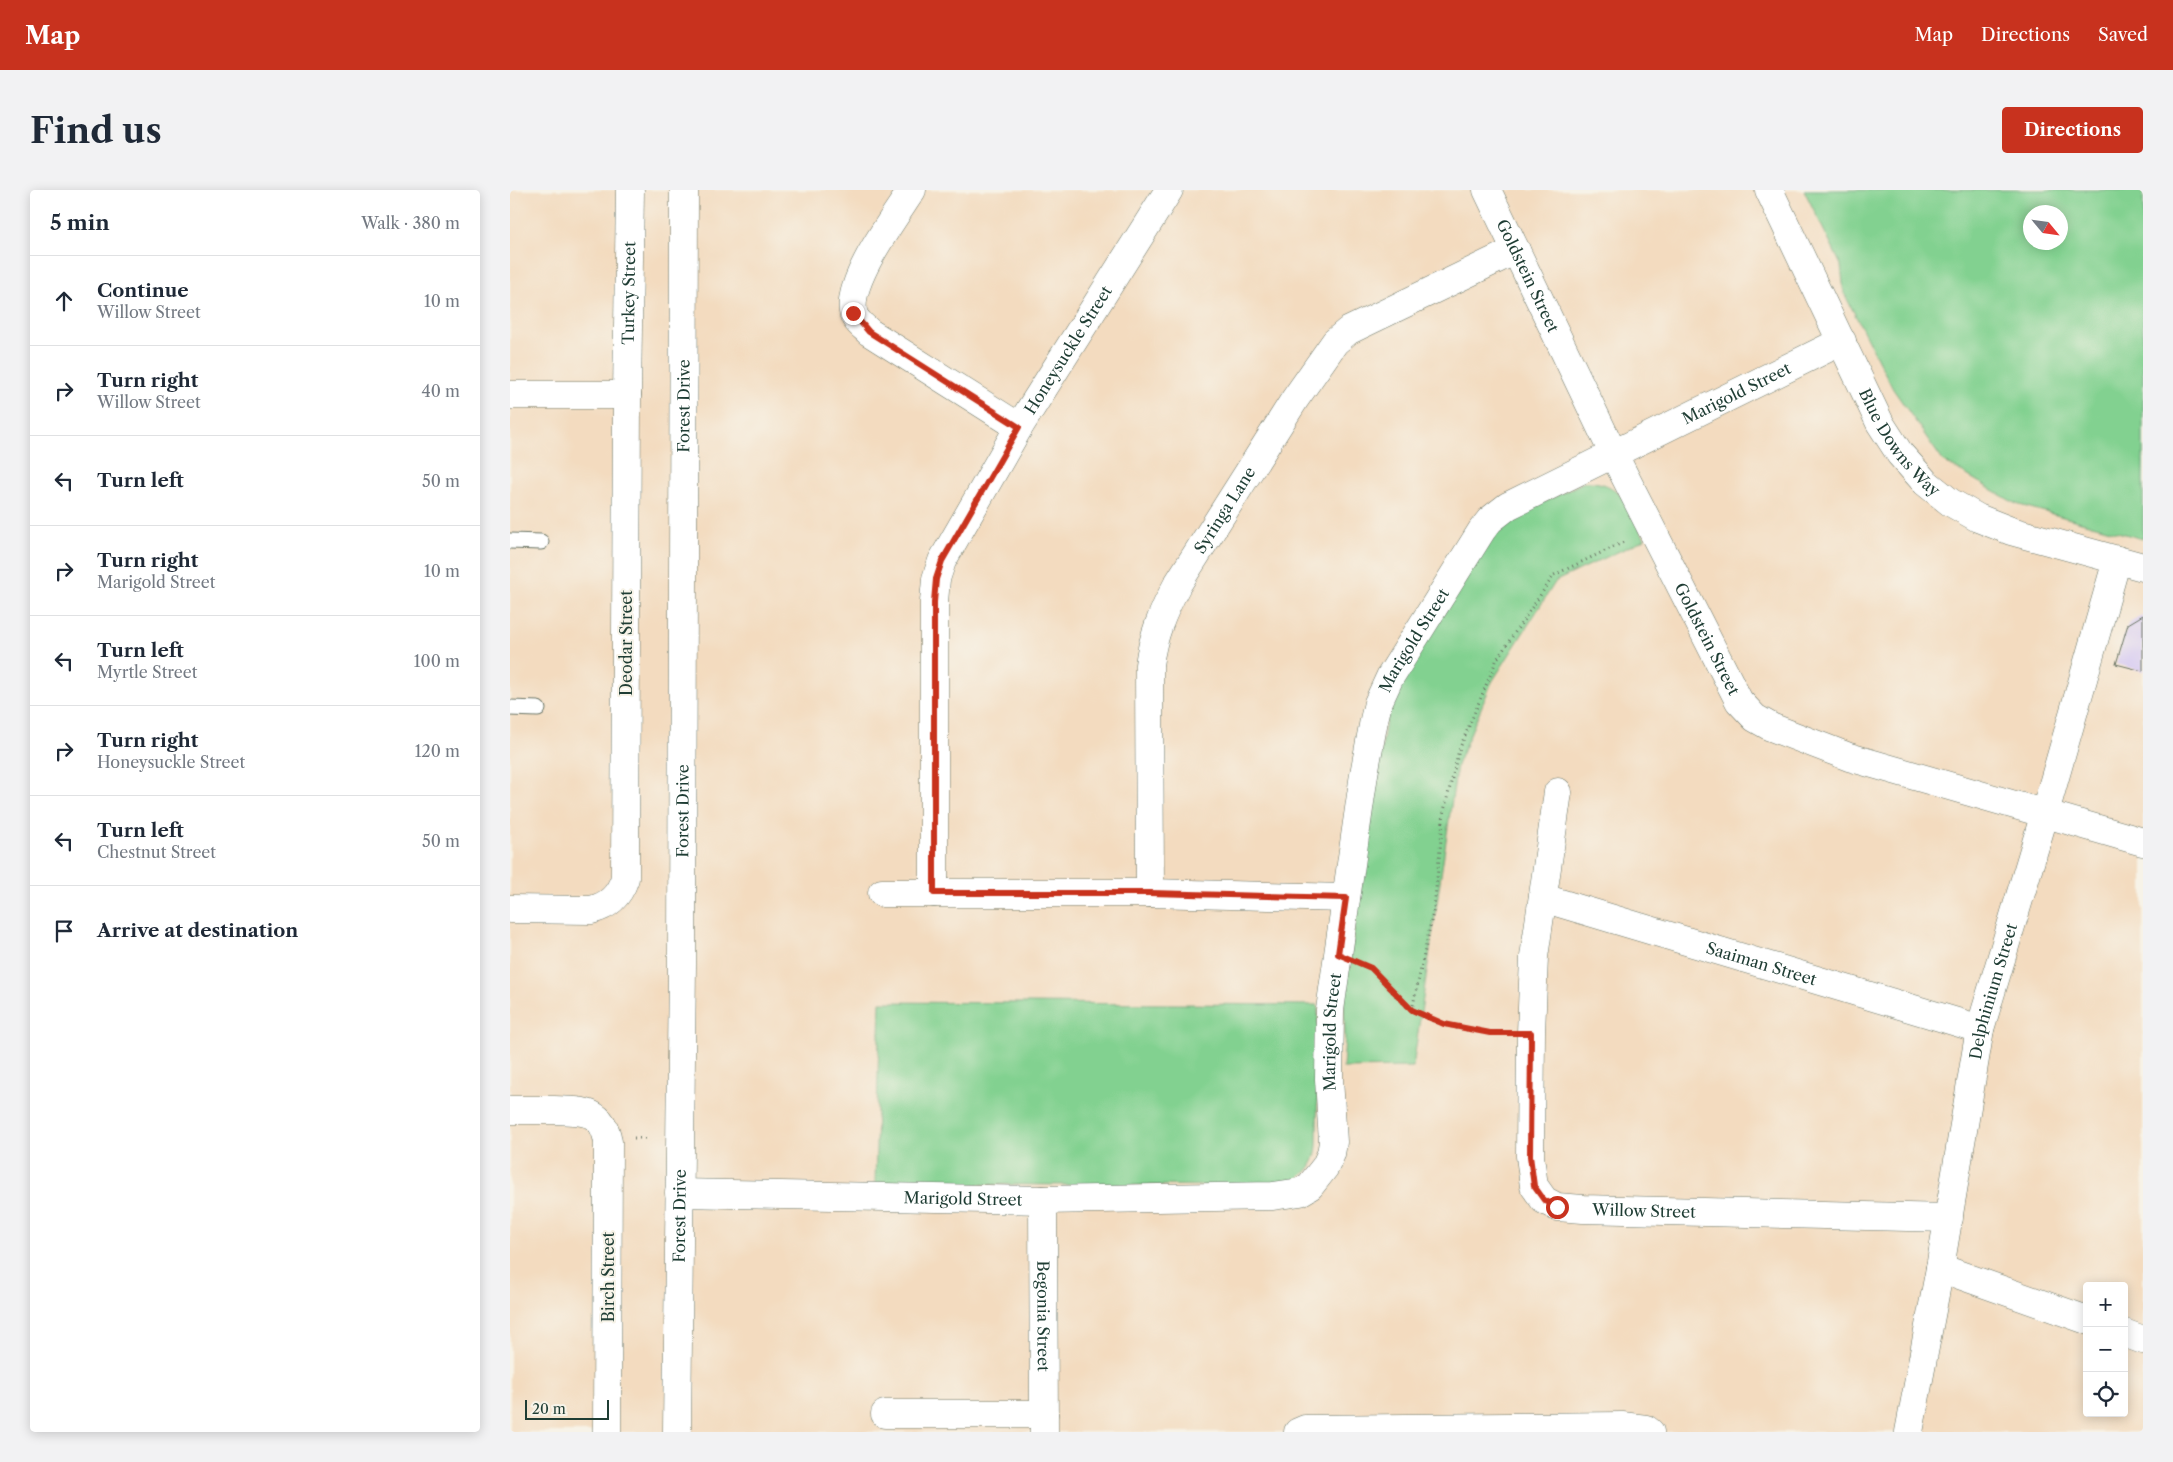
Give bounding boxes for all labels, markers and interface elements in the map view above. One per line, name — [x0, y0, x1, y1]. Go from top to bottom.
text: Map — [25, 21, 80, 50]
text: Map — [1914, 24, 1953, 46]
text: Directions — [1981, 24, 2070, 46]
text: Saved — [2098, 24, 2148, 46]
button: Directions — [2002, 107, 2143, 153]
text: Find us — [30, 109, 162, 152]
north arrow — [2023, 205, 2068, 250]
text: 5 min — [50, 210, 110, 235]
text: Walk · 380 m — [361, 213, 460, 233]
street label: Goldstein Street — [1492, 216, 1564, 336]
street label: Turkey Street — [618, 241, 639, 345]
text: Continue — [97, 279, 189, 302]
street label: Honeysuckle Street — [1020, 281, 1116, 418]
icon: ahead — [50, 287, 78, 315]
text: 10 m — [424, 291, 460, 311]
text: Willow Street — [97, 302, 201, 322]
route end — [842, 302, 865, 325]
street label: Marigold Street — [1679, 358, 1794, 428]
street label: Forest Drive — [673, 359, 694, 453]
text: Turn right — [97, 369, 198, 392]
icon: right — [50, 377, 78, 405]
text: 40 m — [421, 381, 460, 401]
street label: Blue Downs Way — [1855, 385, 1945, 501]
text: Willow Street — [97, 392, 201, 412]
street label: Syringa Lane — [1190, 463, 1259, 557]
icon: left — [50, 467, 78, 495]
text: Turn left — [97, 469, 184, 492]
text: 50 m — [422, 471, 460, 491]
text: Turn right — [97, 549, 198, 572]
icon: right — [50, 557, 78, 585]
text: 10 m — [424, 561, 460, 581]
text: Marigold Street — [97, 572, 215, 592]
street label: Goldstein Street — [1671, 579, 1744, 699]
street label: Marigold Street — [1374, 584, 1453, 695]
street label: Deodar Street — [616, 590, 636, 696]
text: Turn left — [97, 639, 184, 662]
icon: left — [50, 647, 78, 675]
text: 100 m — [414, 651, 460, 671]
text: Myrtle Street — [97, 662, 197, 682]
text: Turn right — [97, 729, 198, 752]
icon: right — [50, 737, 78, 765]
text: 120 m — [415, 741, 460, 761]
text: Honeysuckle Street — [97, 752, 245, 772]
street label: Forest Drive — [672, 764, 693, 858]
text: Turn left — [97, 819, 184, 842]
icon: left — [50, 827, 78, 855]
text: 50 m — [422, 831, 460, 851]
text: Chestnut Street — [97, 842, 216, 862]
icon: arrive — [50, 917, 78, 945]
text: Arrive at destination — [97, 919, 298, 942]
street label: Delphinium Street — [1965, 920, 2021, 1061]
street label: Saaiman Street — [1704, 937, 1819, 990]
street label: Marigold Street — [1319, 971, 1345, 1092]
street label: Forest Drive — [669, 1169, 690, 1263]
street label: Marigold Street — [904, 1187, 1023, 1210]
route start — [1546, 1196, 1569, 1219]
street label: Willow Street — [1591, 1199, 1696, 1222]
street label: Birch Street — [598, 1231, 618, 1322]
street label: Begonia Street — [1033, 1260, 1054, 1372]
map controls — [2083, 1282, 2128, 1417]
button: + — [2083, 1282, 2128, 1327]
button: − — [2083, 1327, 2128, 1372]
button: locate — [2083, 1372, 2128, 1417]
scale bar — [525, 1397, 609, 1420]
text: 20 m — [532, 1400, 566, 1418]

